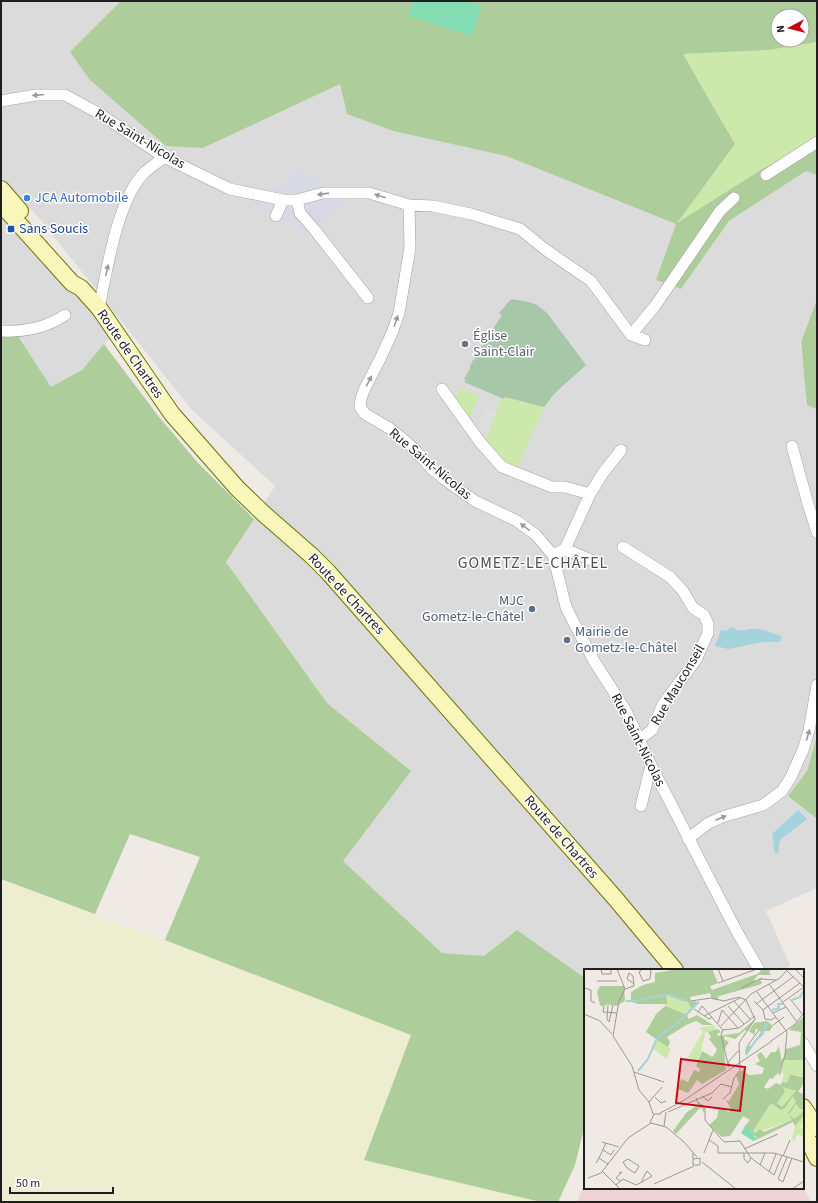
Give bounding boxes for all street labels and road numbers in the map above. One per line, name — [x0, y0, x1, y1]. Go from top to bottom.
street label: Rue Saint-Nicolas — [91, 104, 189, 174]
street label: Route de Chartres — [92, 305, 168, 403]
street label: Rue Saint-Nicolas — [384, 423, 476, 505]
street label: Route de Chartres — [303, 549, 389, 639]
street label: Rue Mauconseil — [646, 640, 710, 729]
street label: Rue Saint-Nicolas — [606, 690, 670, 790]
street label: Route de Chartres — [519, 791, 603, 883]

